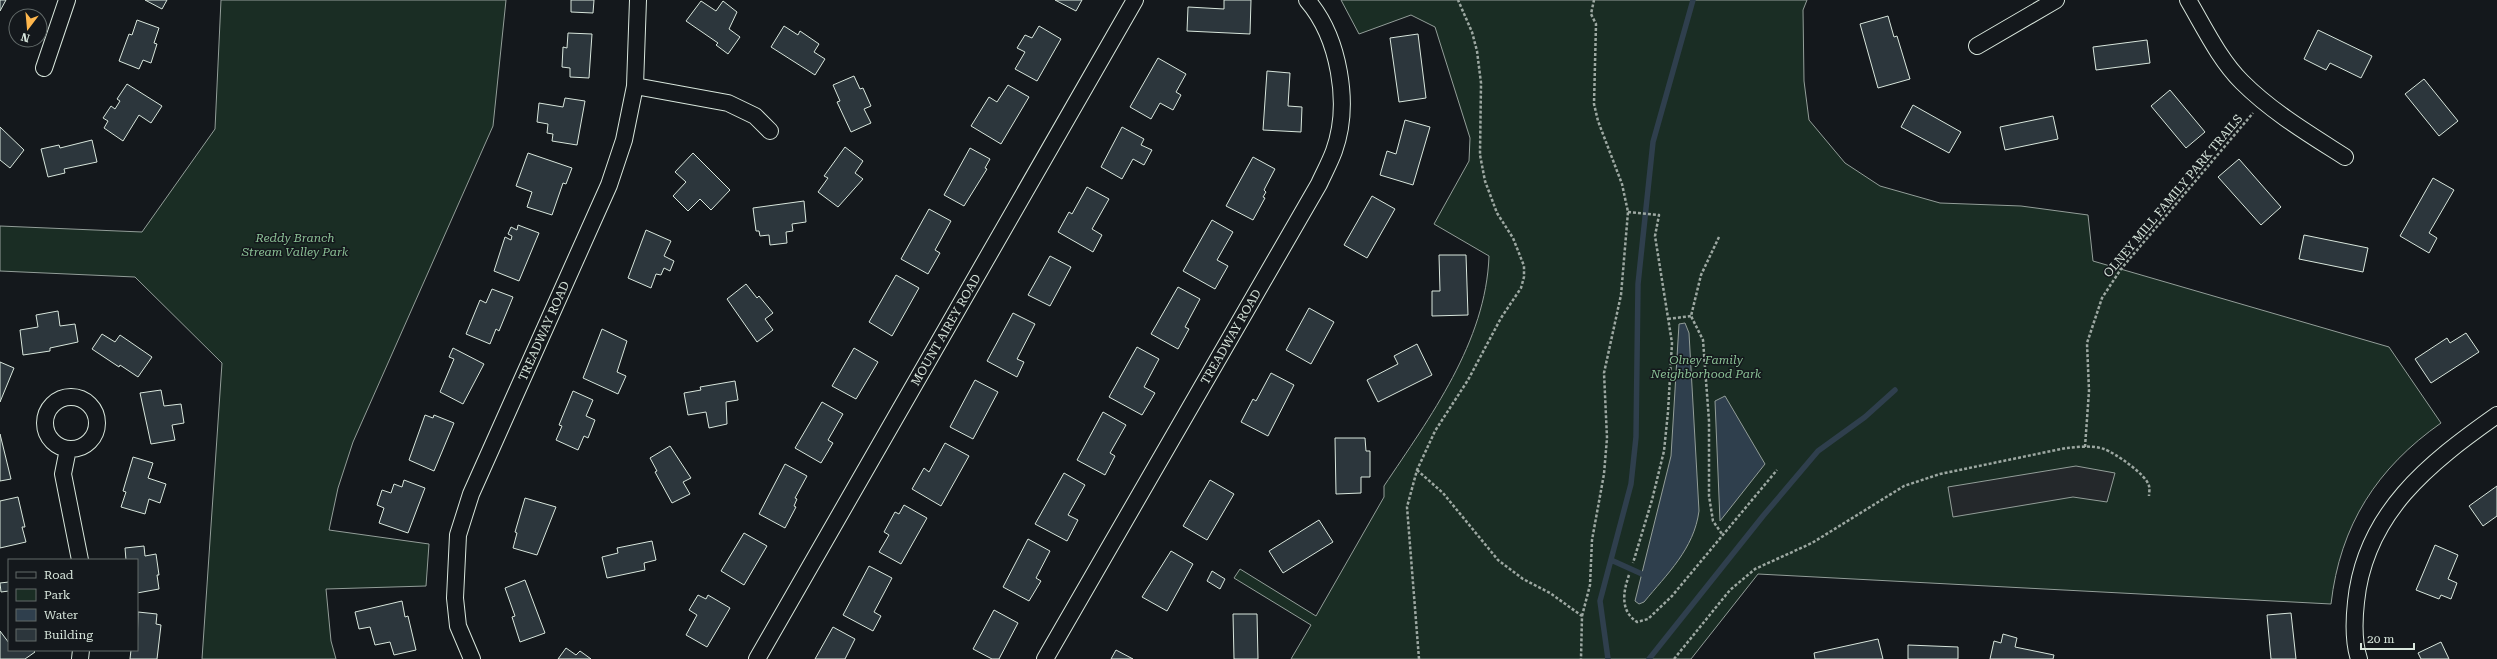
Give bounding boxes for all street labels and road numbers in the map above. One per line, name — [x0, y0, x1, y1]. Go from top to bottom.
street label: OLNEY MILL FAMILY PARK TRAILS — [2101, 112, 2245, 280]
street label: MOUNT AIREY ROAD — [908, 272, 984, 388]
street label: TREADWAY ROAD — [516, 279, 572, 383]
street label: TREADWAY ROAD — [1198, 287, 1264, 387]

